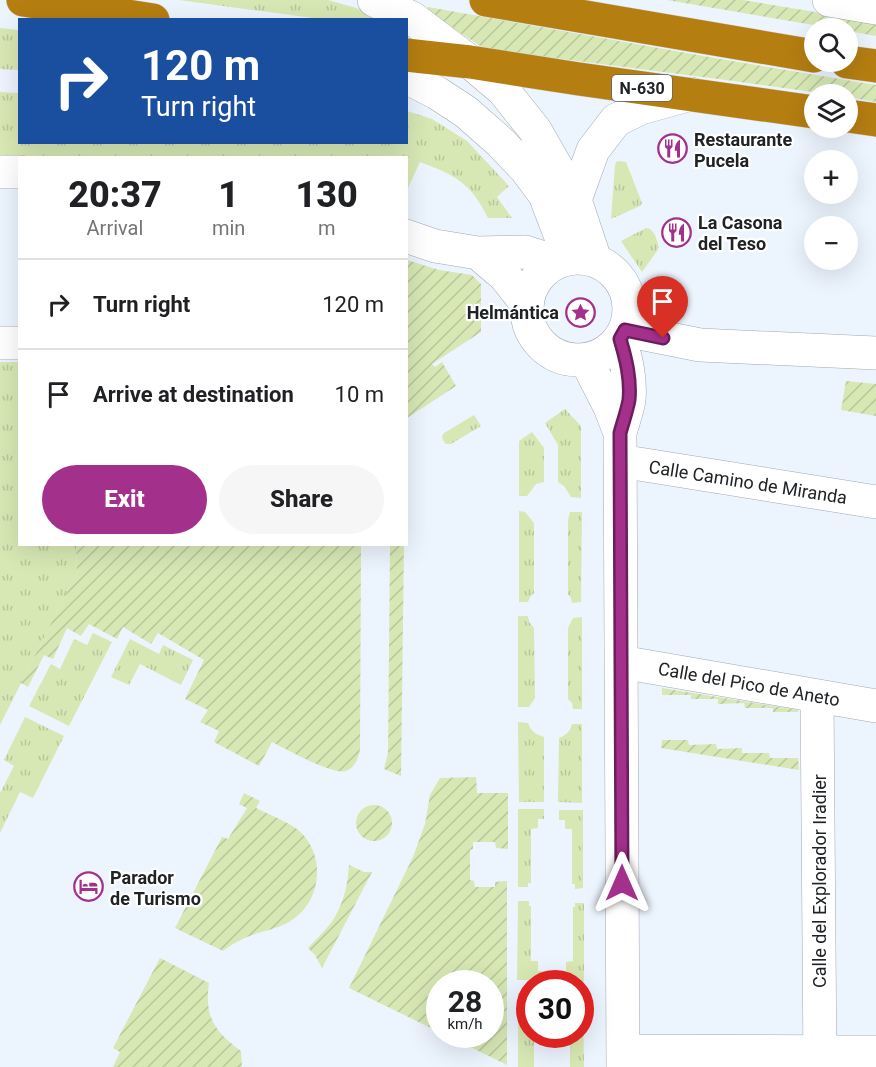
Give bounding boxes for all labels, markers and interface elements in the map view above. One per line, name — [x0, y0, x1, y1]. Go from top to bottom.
map controls — [804, 18, 858, 270]
button: search — [804, 18, 858, 72]
text: 120 m — [141, 41, 260, 90]
icon: right — [42, 42, 120, 120]
road number: N-630 — [612, 75, 672, 101]
button: layers — [804, 84, 858, 138]
text: Turn right — [141, 91, 256, 123]
place label: Restaurante Pucela — [694, 129, 792, 171]
restaurant icon: Restaurante Pucela — [657, 133, 689, 165]
button: + — [804, 150, 858, 204]
text: 20:37 — [68, 174, 162, 216]
text: 1 — [218, 174, 239, 216]
text: 130 — [296, 174, 358, 216]
place label: La Casona del Teso — [698, 212, 783, 254]
text: Arrival — [87, 216, 143, 240]
text: min — [212, 216, 245, 240]
text: m — [318, 216, 335, 240]
restaurant icon: La Casona del Teso — [661, 216, 693, 248]
button: − — [804, 216, 858, 270]
pin — [637, 276, 688, 338]
icon: arrive — [646, 285, 679, 318]
icon: right — [42, 288, 75, 321]
text: Turn right — [93, 292, 190, 317]
text: 120 m — [322, 292, 384, 317]
place icon: Helmántica — [564, 296, 596, 328]
place label: Helmántica — [467, 302, 559, 323]
icon: arrive — [42, 378, 75, 411]
text: Arrive at destination — [93, 382, 294, 407]
text: 10 m — [335, 382, 384, 407]
street label: Calle Camino de Miranda — [647, 456, 849, 508]
button: Exit — [42, 465, 207, 534]
button: Share — [219, 465, 384, 534]
street label: Calle del Pico de Aneto — [657, 658, 841, 710]
street label: Calle del Explorador Iradier — [809, 774, 830, 988]
position arrow — [590, 851, 654, 915]
place label: Parador de Turismo — [110, 867, 201, 909]
hotel icon: Parador de Turismo — [73, 871, 105, 903]
speed limit sign: 30 — [516, 970, 594, 1048]
text: 28 — [448, 984, 482, 1019]
text: km/h — [447, 1015, 483, 1033]

